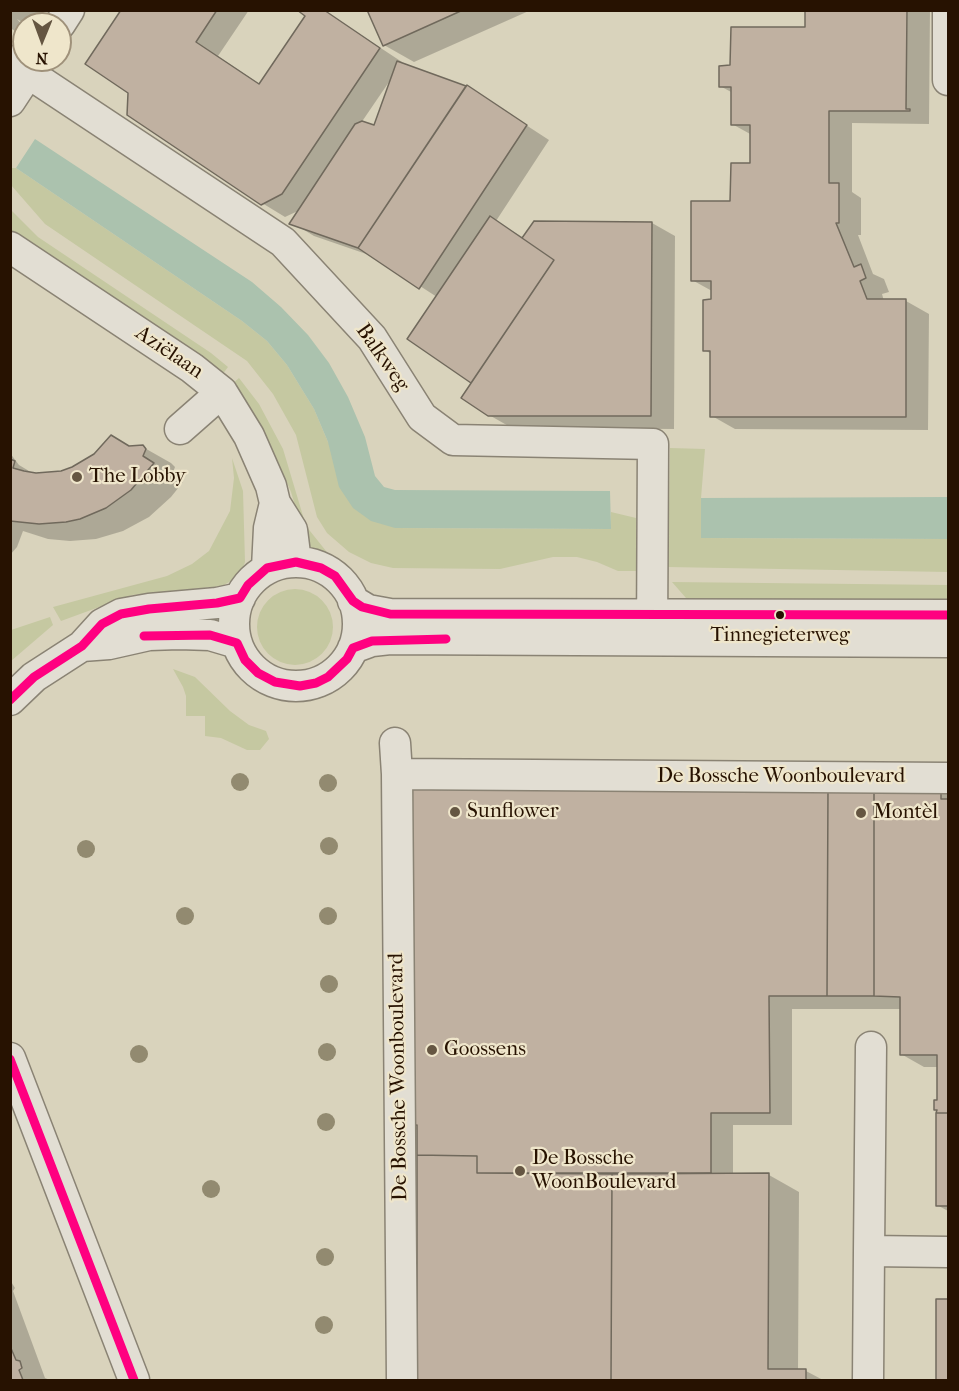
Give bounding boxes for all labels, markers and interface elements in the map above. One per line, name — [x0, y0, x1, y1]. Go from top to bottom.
north arrow — [12, 12, 72, 72]
text: N — [35, 49, 48, 68]
street label: Balkweg — [350, 319, 414, 397]
street label: Aziëlaan — [130, 321, 208, 385]
place label: The Lobby — [89, 464, 186, 490]
marker: The Lobby — [70, 470, 84, 484]
marker: Tinnegieterweg — [774, 609, 786, 621]
place label: Tinnegieterweg — [710, 624, 850, 648]
street label: De Bossche Woonboulevard — [657, 764, 905, 790]
place label: Sunflower — [467, 799, 559, 825]
place label: Montèl — [873, 800, 938, 826]
marker: Sunflower — [448, 805, 462, 819]
marker: Montèl — [854, 806, 868, 820]
street label: De Bossche Woonboulevard — [384, 953, 414, 1201]
place label: Goossens — [444, 1037, 526, 1063]
marker: Goossens — [425, 1043, 439, 1057]
place label: De Bossche WoonBoulevard — [532, 1146, 677, 1196]
marker: De Bossche WoonBoulevard — [513, 1164, 527, 1178]

